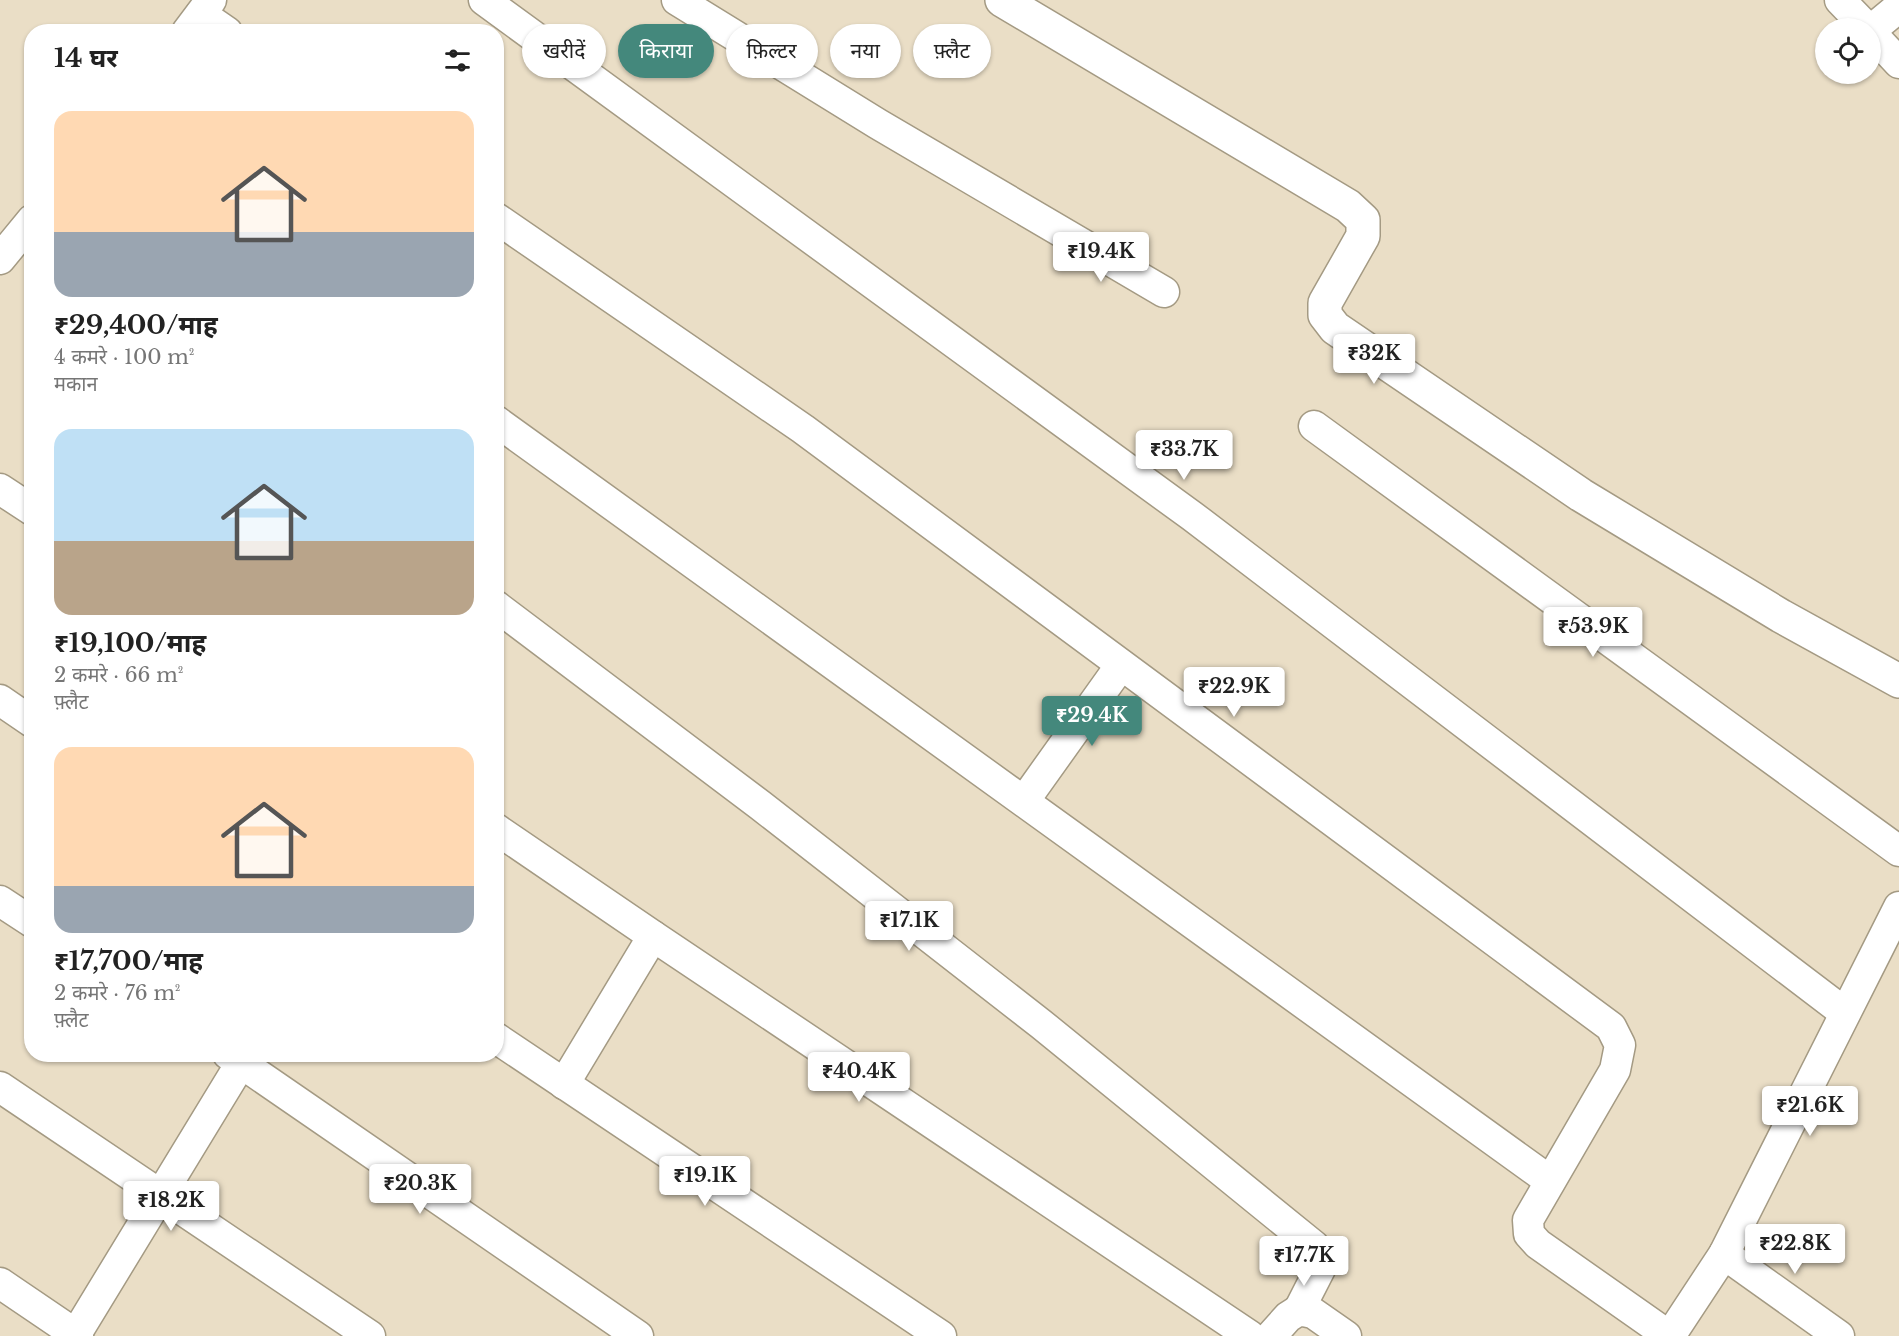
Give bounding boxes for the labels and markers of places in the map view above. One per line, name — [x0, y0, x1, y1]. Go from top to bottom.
pin: ₹19.4K — [1052, 232, 1150, 283]
pin: ₹32K — [1338, 334, 1410, 385]
pin: ₹33.7K — [1135, 430, 1233, 481]
pin: ₹53.9K — [1544, 607, 1642, 658]
pin: ₹22.9K — [1185, 667, 1283, 718]
pin: ₹29.4K — [1043, 696, 1141, 747]
pin: ₹17.1K — [860, 901, 958, 952]
pin: ₹40.4K — [810, 1052, 908, 1103]
pin: ₹21.6K — [1761, 1086, 1859, 1137]
pin: ₹19.1K — [656, 1156, 754, 1207]
pin: ₹20.3K — [371, 1164, 469, 1215]
pin: ₹18.2K — [122, 1181, 220, 1232]
pin: ₹22.8K — [1746, 1224, 1844, 1275]
pin: ₹17.7K — [1255, 1236, 1353, 1287]

